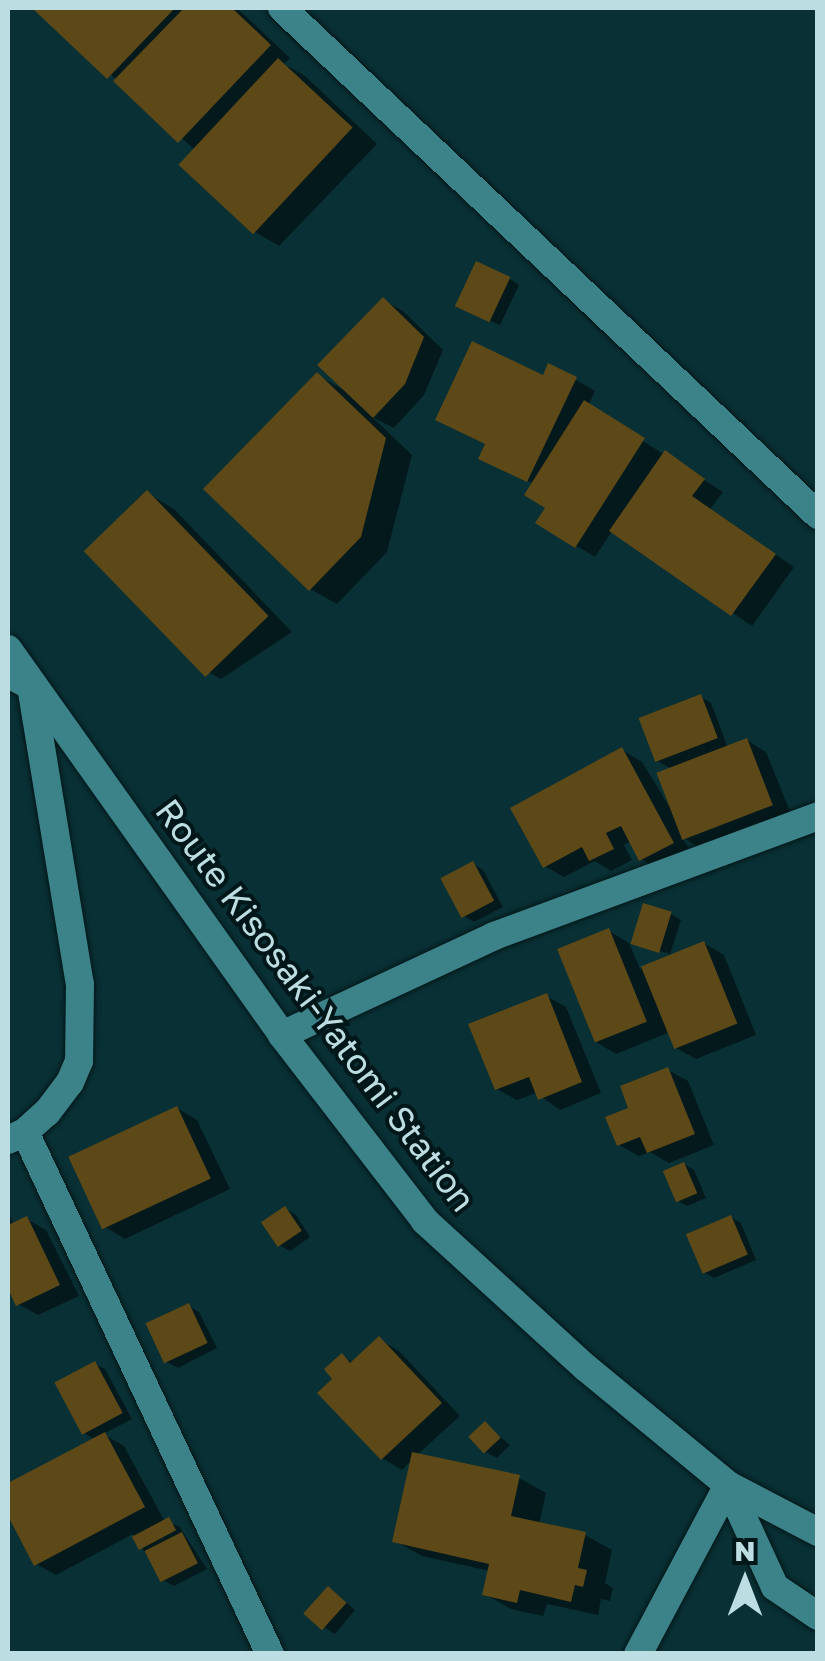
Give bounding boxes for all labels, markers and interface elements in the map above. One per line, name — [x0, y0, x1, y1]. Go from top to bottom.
street label: Route Kisosaki-Yatomi Station — [147, 791, 485, 1219]
north arrow — [695, 1531, 795, 1631]
text: N — [734, 1534, 756, 1567]

